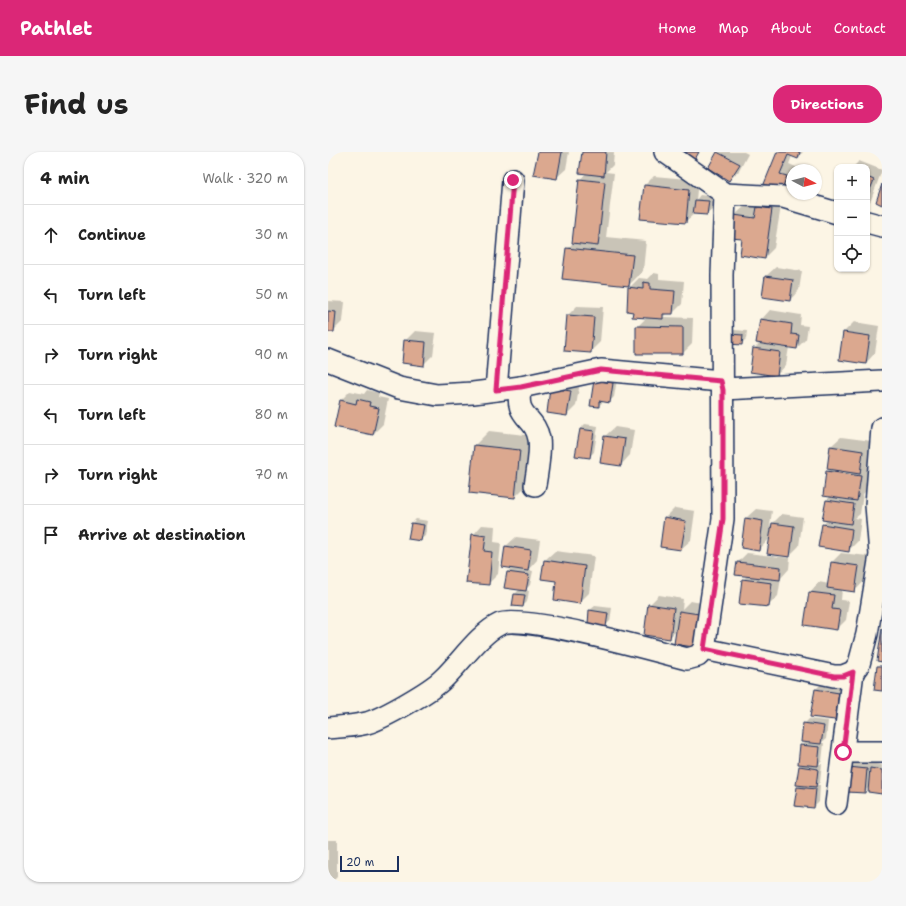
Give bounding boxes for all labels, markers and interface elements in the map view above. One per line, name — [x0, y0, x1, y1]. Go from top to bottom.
text: Pathlet — [20, 16, 92, 41]
text: Home — [658, 19, 697, 37]
text: Map — [719, 19, 749, 37]
text: About — [771, 19, 812, 37]
text: Contact — [834, 19, 886, 37]
text: Find us — [24, 85, 129, 123]
button: Directions — [773, 85, 882, 123]
north arrow — [786, 164, 822, 200]
map controls — [834, 164, 870, 272]
button: + — [834, 164, 870, 200]
text: 4 min — [40, 167, 90, 189]
text: Walk · 320 m — [202, 170, 288, 187]
route end — [504, 171, 522, 189]
button: − — [834, 200, 870, 236]
icon: ahead — [40, 224, 62, 246]
text: Continue — [78, 225, 146, 245]
text: 30 m — [254, 226, 288, 243]
button: locate — [834, 236, 870, 272]
icon: left — [40, 284, 62, 306]
text: Turn left — [78, 285, 146, 305]
text: 50 m — [255, 286, 288, 303]
icon: right — [40, 344, 62, 366]
text: Turn right — [78, 345, 158, 365]
text: 90 m — [254, 346, 288, 363]
icon: left — [40, 404, 62, 426]
text: Turn left — [78, 405, 146, 425]
text: 80 m — [254, 406, 288, 423]
icon: right — [40, 464, 62, 486]
text: Turn right — [78, 465, 158, 485]
text: 70 m — [254, 466, 288, 483]
icon: arrive — [40, 524, 62, 546]
text: Arrive at destination — [78, 525, 246, 545]
route start — [834, 743, 852, 761]
scale bar — [340, 854, 399, 873]
text: 20 m — [346, 855, 374, 870]

